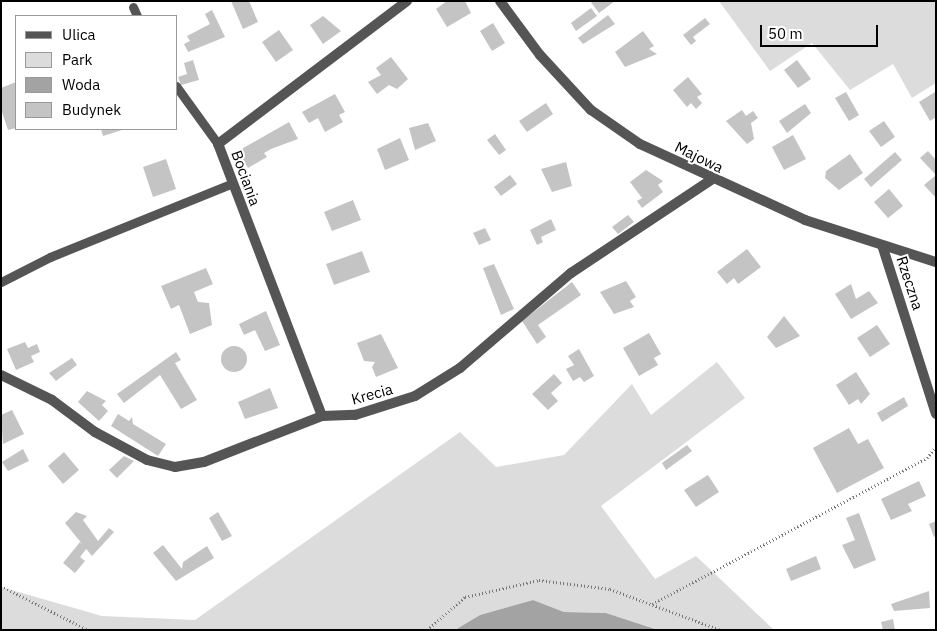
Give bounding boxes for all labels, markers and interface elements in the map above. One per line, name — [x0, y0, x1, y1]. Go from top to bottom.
legend — [15, 15, 178, 130]
scale bar — [762, 15, 880, 47]
text: 50 m — [768, 24, 803, 43]
text: Ulica — [62, 25, 96, 44]
text: Park — [62, 50, 92, 69]
text: Woda — [62, 75, 100, 94]
text: Budynek — [62, 100, 121, 119]
street label: Majowa — [672, 138, 726, 176]
street label: Bociania — [228, 148, 264, 208]
street label: Rzeczna — [893, 254, 927, 312]
street label: Krecia — [349, 380, 395, 408]

